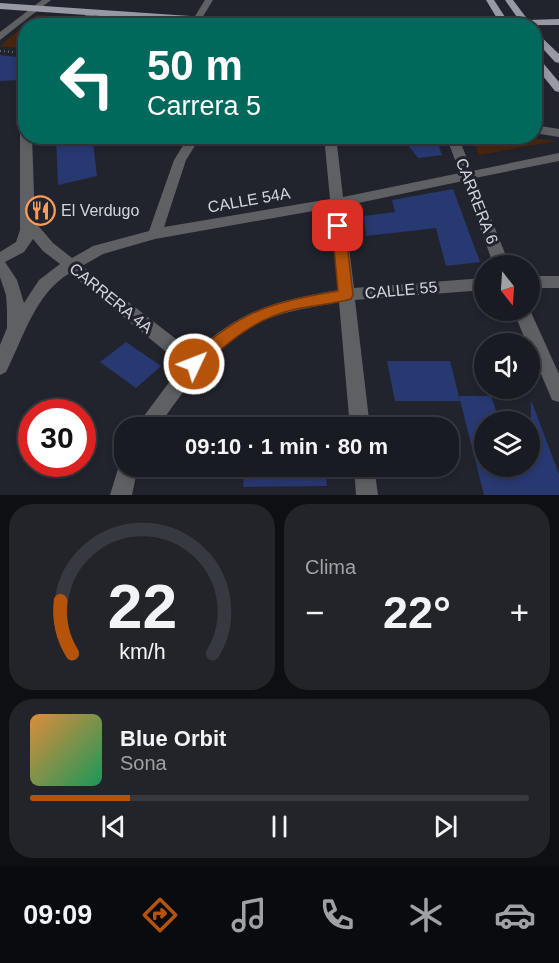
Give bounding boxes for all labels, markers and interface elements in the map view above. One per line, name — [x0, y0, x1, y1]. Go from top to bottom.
icon: left — [48, 42, 126, 120]
text: 50 m — [147, 42, 243, 89]
text: Carrera 5 — [147, 91, 261, 121]
street label: CARRERA 6 — [453, 156, 501, 246]
street label: CALLE 54A — [206, 184, 292, 216]
restaurant icon: El Verdugo — [24, 194, 56, 226]
pin — [312, 200, 363, 251]
place label: El Verdugo — [61, 202, 139, 219]
icon: arrive — [321, 209, 354, 242]
north arrow — [474, 255, 540, 321]
map controls — [474, 255, 540, 477]
street label: CARRERA 4A — [66, 259, 156, 337]
street label: CALLE 55 — [364, 278, 438, 302]
position arrow — [162, 332, 226, 396]
button: sound — [474, 333, 540, 399]
speed limit sign: 30 — [18, 399, 96, 477]
button: layers — [474, 411, 540, 477]
text: 09:10 · 1 min · 80 m — [185, 434, 388, 459]
text: Clima — [305, 556, 356, 578]
text: 22 — [107, 572, 177, 641]
text: 22° — [383, 587, 451, 638]
text: − — [305, 594, 324, 631]
text: + — [510, 594, 529, 631]
text: km/h — [119, 640, 165, 664]
text: Blue Orbit — [120, 726, 226, 751]
text: Sona — [120, 752, 167, 774]
icon: previous — [97, 810, 130, 843]
icon: pause — [263, 810, 296, 843]
icon: next — [429, 810, 462, 843]
icon: directions — [139, 894, 181, 936]
icon: music — [228, 894, 270, 936]
icon: phone — [316, 894, 358, 936]
icon: climate — [405, 894, 447, 936]
icon: car — [494, 894, 536, 936]
text: 09:09 — [23, 900, 92, 930]

